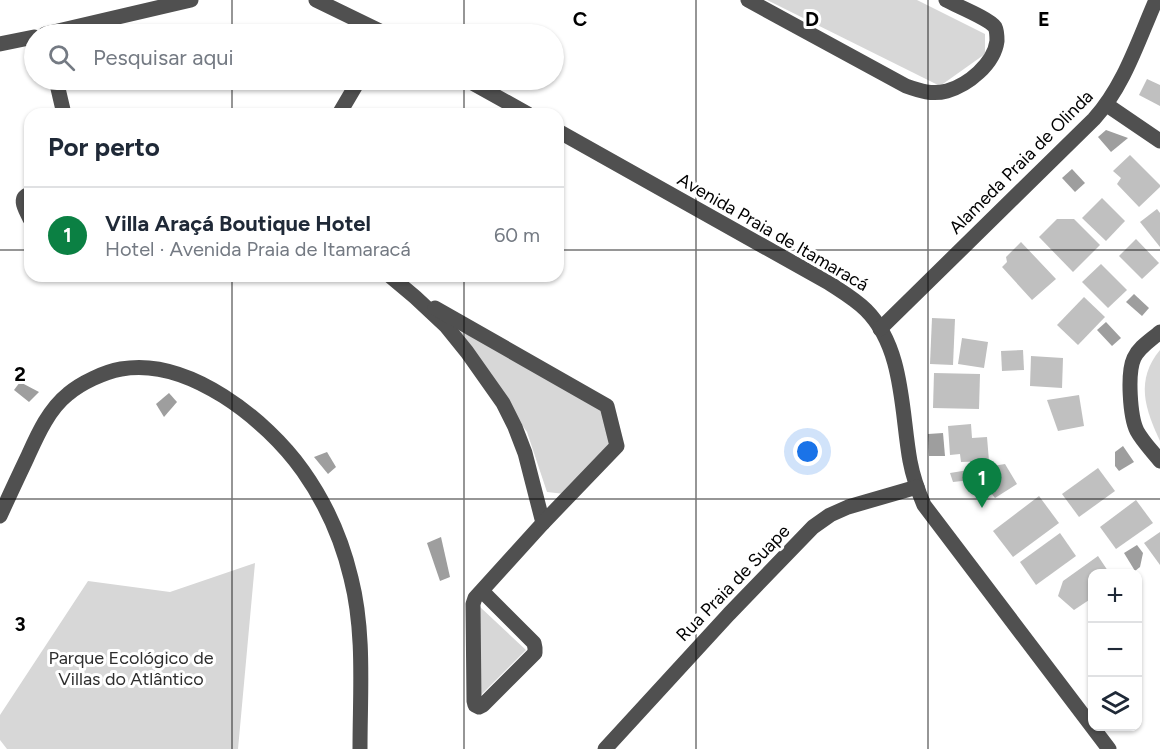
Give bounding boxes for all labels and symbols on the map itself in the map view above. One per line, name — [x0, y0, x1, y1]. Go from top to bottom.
text: C — [573, 7, 587, 31]
text: D — [805, 7, 819, 31]
text: E — [1038, 7, 1050, 31]
street label: Alameda Praia de Olinda — [944, 85, 1098, 239]
street label: Avenida Praia de Itamaracá — [674, 168, 872, 296]
text: 2 — [14, 362, 26, 386]
your location — [793, 437, 822, 466]
pin: 1 — [962, 458, 1002, 508]
street label: Rua Praia de Suape — [672, 520, 794, 646]
text: 3 — [14, 612, 26, 636]
park label: Parque Ecológico de Villas do Atlântico — [48, 647, 214, 690]

